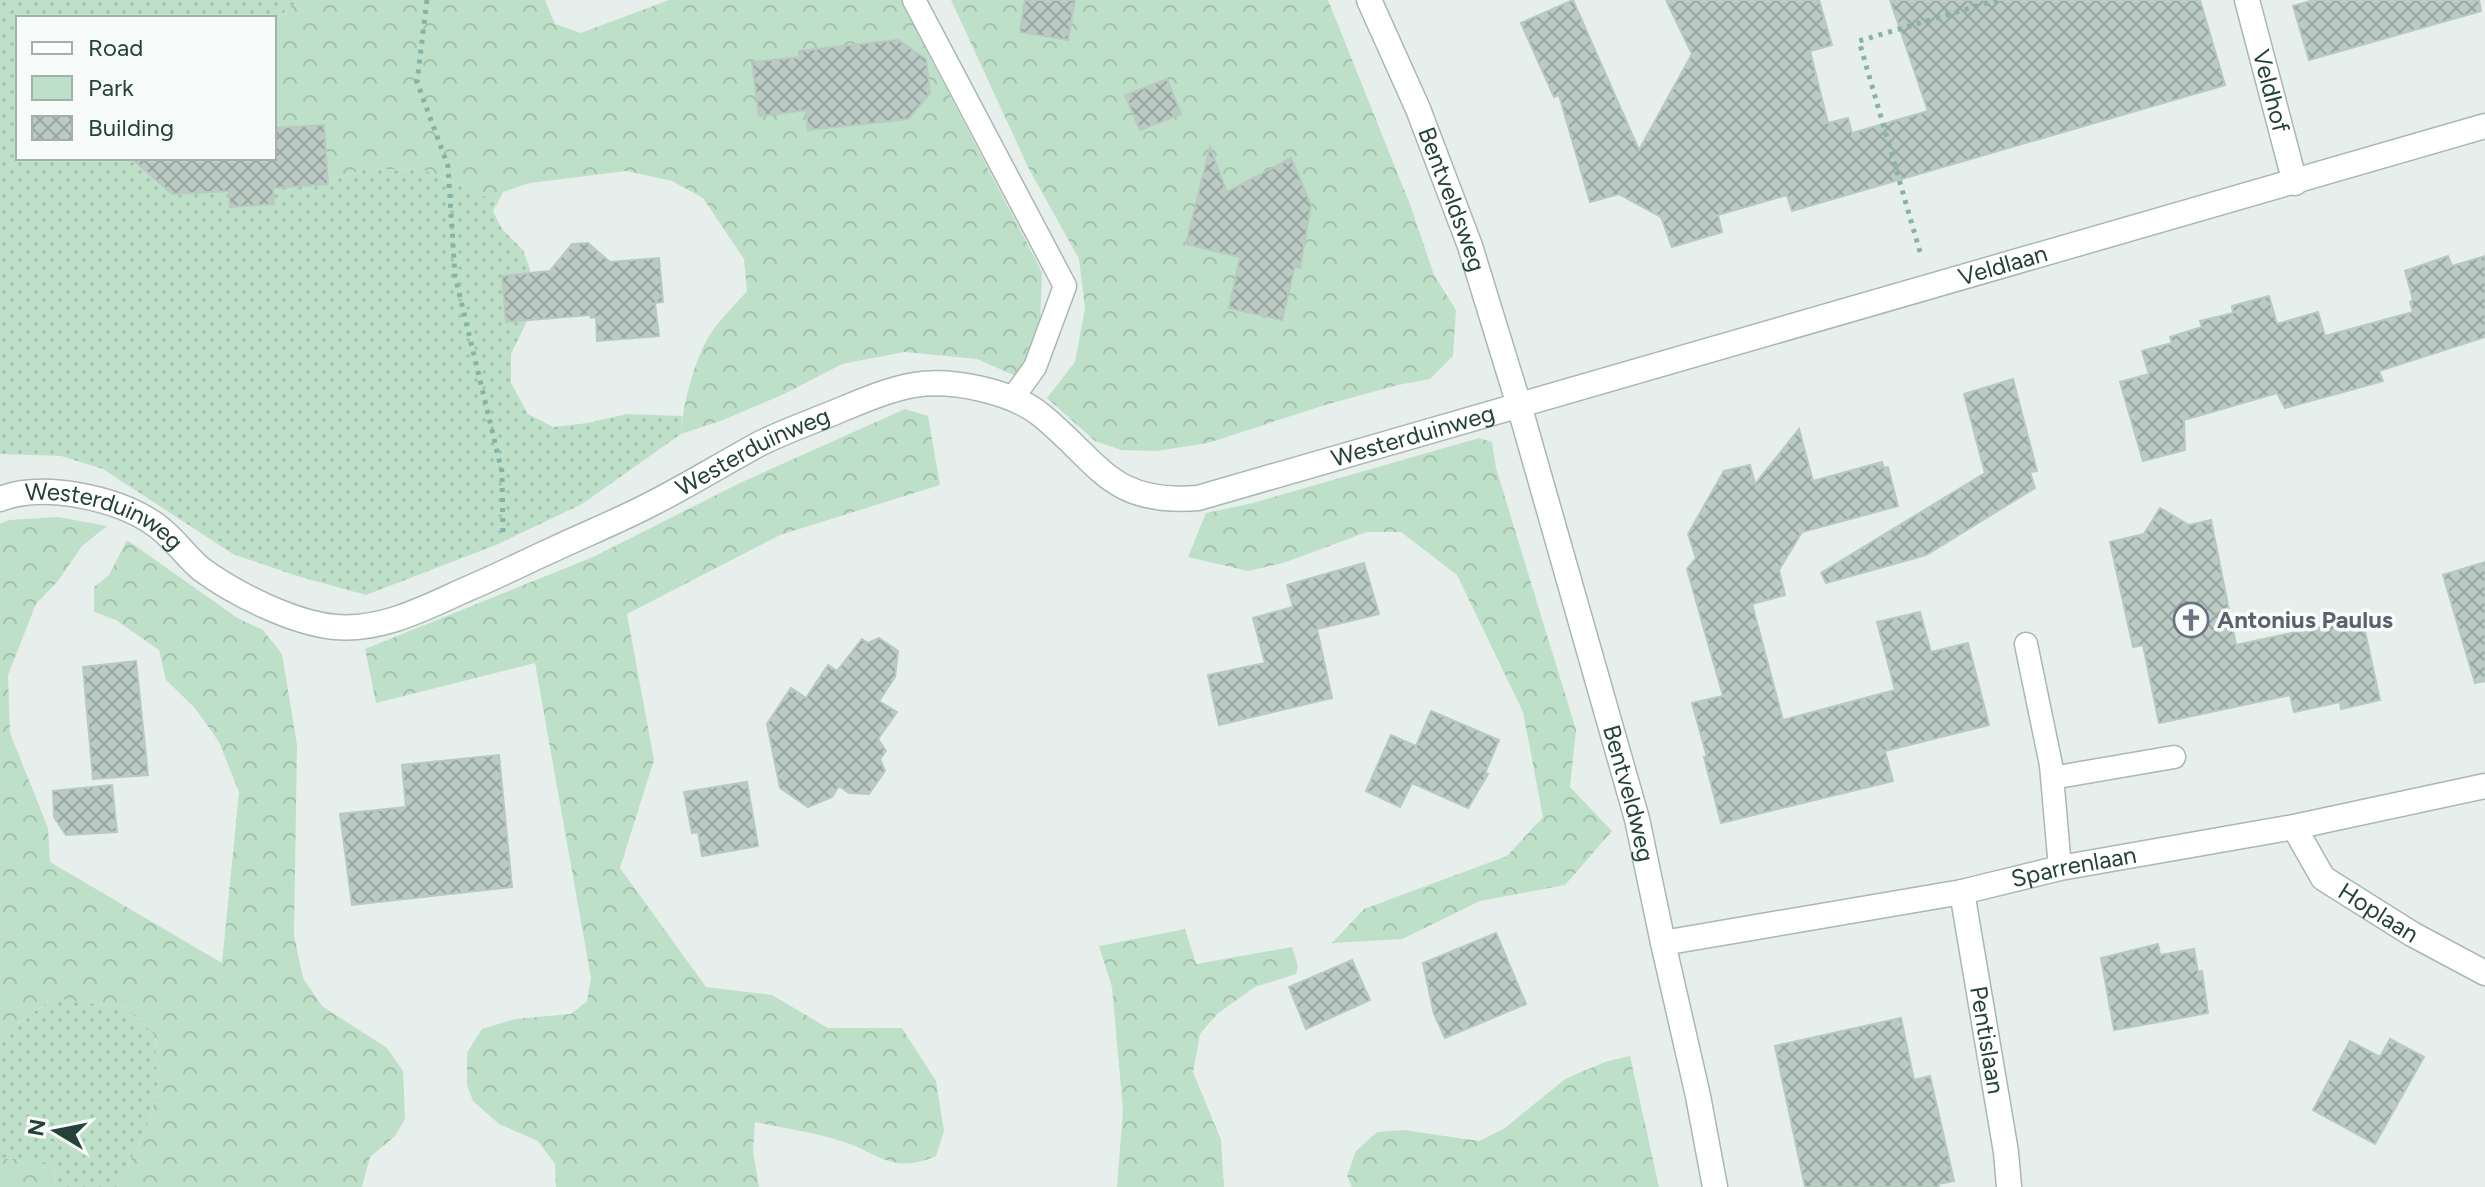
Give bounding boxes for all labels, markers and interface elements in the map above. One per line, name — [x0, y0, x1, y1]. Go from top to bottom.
legend — [16, 16, 276, 160]
text: Road — [88, 33, 143, 62]
street label: Veldhof — [2247, 46, 2296, 135]
text: Park — [88, 73, 134, 102]
text: Building — [88, 113, 174, 142]
street label: Bentveldsweg — [1412, 123, 1492, 275]
street label: Veldlaan — [1955, 238, 2051, 291]
street label: Westerduinweg — [1328, 398, 1498, 473]
street label: Westerduinweg — [671, 401, 834, 502]
street label: Westerduinweg — [24, 477, 190, 556]
church icon: Antonius Paulus — [2172, 601, 2210, 639]
place label: Antonius Paulus — [2217, 605, 2393, 634]
street label: Bentveldweg — [1597, 721, 1661, 864]
street label: Sparrenlaan — [2008, 840, 2139, 893]
street label: Hoplaan — [2333, 876, 2424, 948]
street label: Pentislaan — [1964, 984, 2011, 1096]
north arrow — [16, 1091, 96, 1171]
text: N — [22, 1117, 52, 1138]

